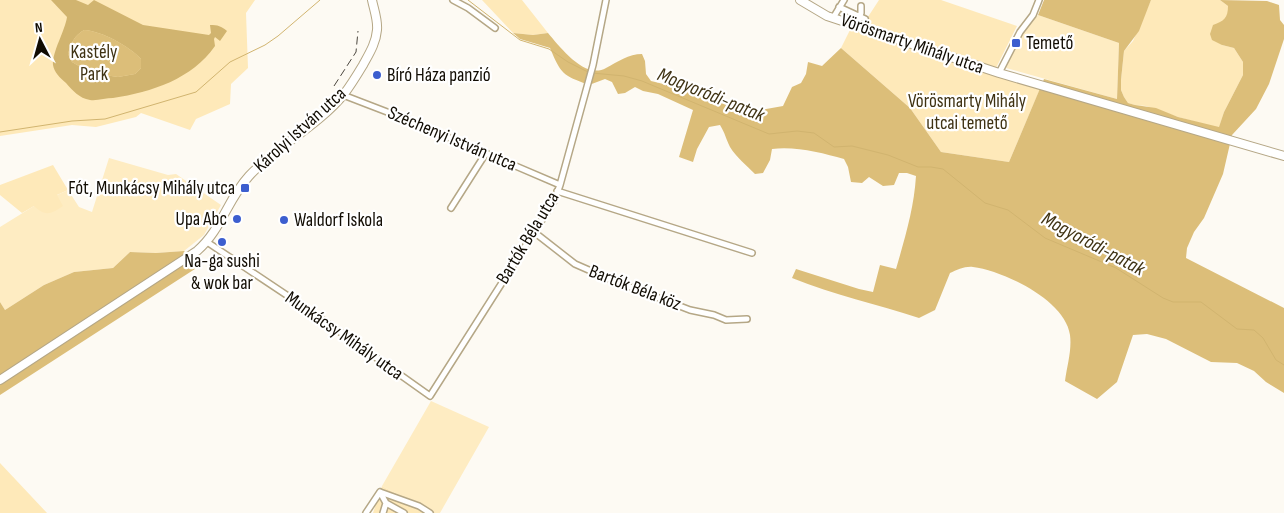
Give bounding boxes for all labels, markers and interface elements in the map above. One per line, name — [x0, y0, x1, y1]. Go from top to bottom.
street label: Vörösmarty Mihály utca — [838, 9, 986, 79]
north arrow — [15, 15, 65, 65]
text: N — [34, 19, 43, 36]
place label: Temető — [1026, 32, 1073, 55]
marker: Temető — [1010, 37, 1022, 49]
park label: Kastély Park — [71, 41, 118, 86]
water label: Mogyoródi-patak — [654, 63, 769, 128]
place label: Bíró Háza panzió — [387, 64, 491, 87]
marker: Bíró Háza panzió — [371, 69, 383, 81]
street label: Károlyi István utca — [249, 82, 351, 178]
park label: Vörösmarty Mihály utcai temető — [908, 90, 1027, 135]
street label: Széchenyi István utca — [384, 101, 520, 177]
place label: Fót, Munkácsy Mihály utca — [68, 177, 235, 200]
marker: Fót, Munkácsy Mihály utca — [239, 182, 251, 194]
street label: Bartók Béla utca — [491, 188, 565, 288]
water label: Mogyoródi-patak — [1037, 207, 1149, 281]
place label: Upa Abc — [176, 208, 227, 231]
place label: Waldorf Iskola — [294, 209, 383, 232]
marker: Upa Abc — [231, 213, 243, 225]
marker: Waldorf Iskola — [278, 214, 290, 226]
marker: Na-ga sushi & wok bar — [216, 236, 228, 248]
place label: Na-ga sushi & wok bar — [184, 250, 260, 295]
street label: Bartók Béla köz — [586, 260, 684, 316]
street label: Munkácsy Mihály utca — [280, 287, 408, 385]

